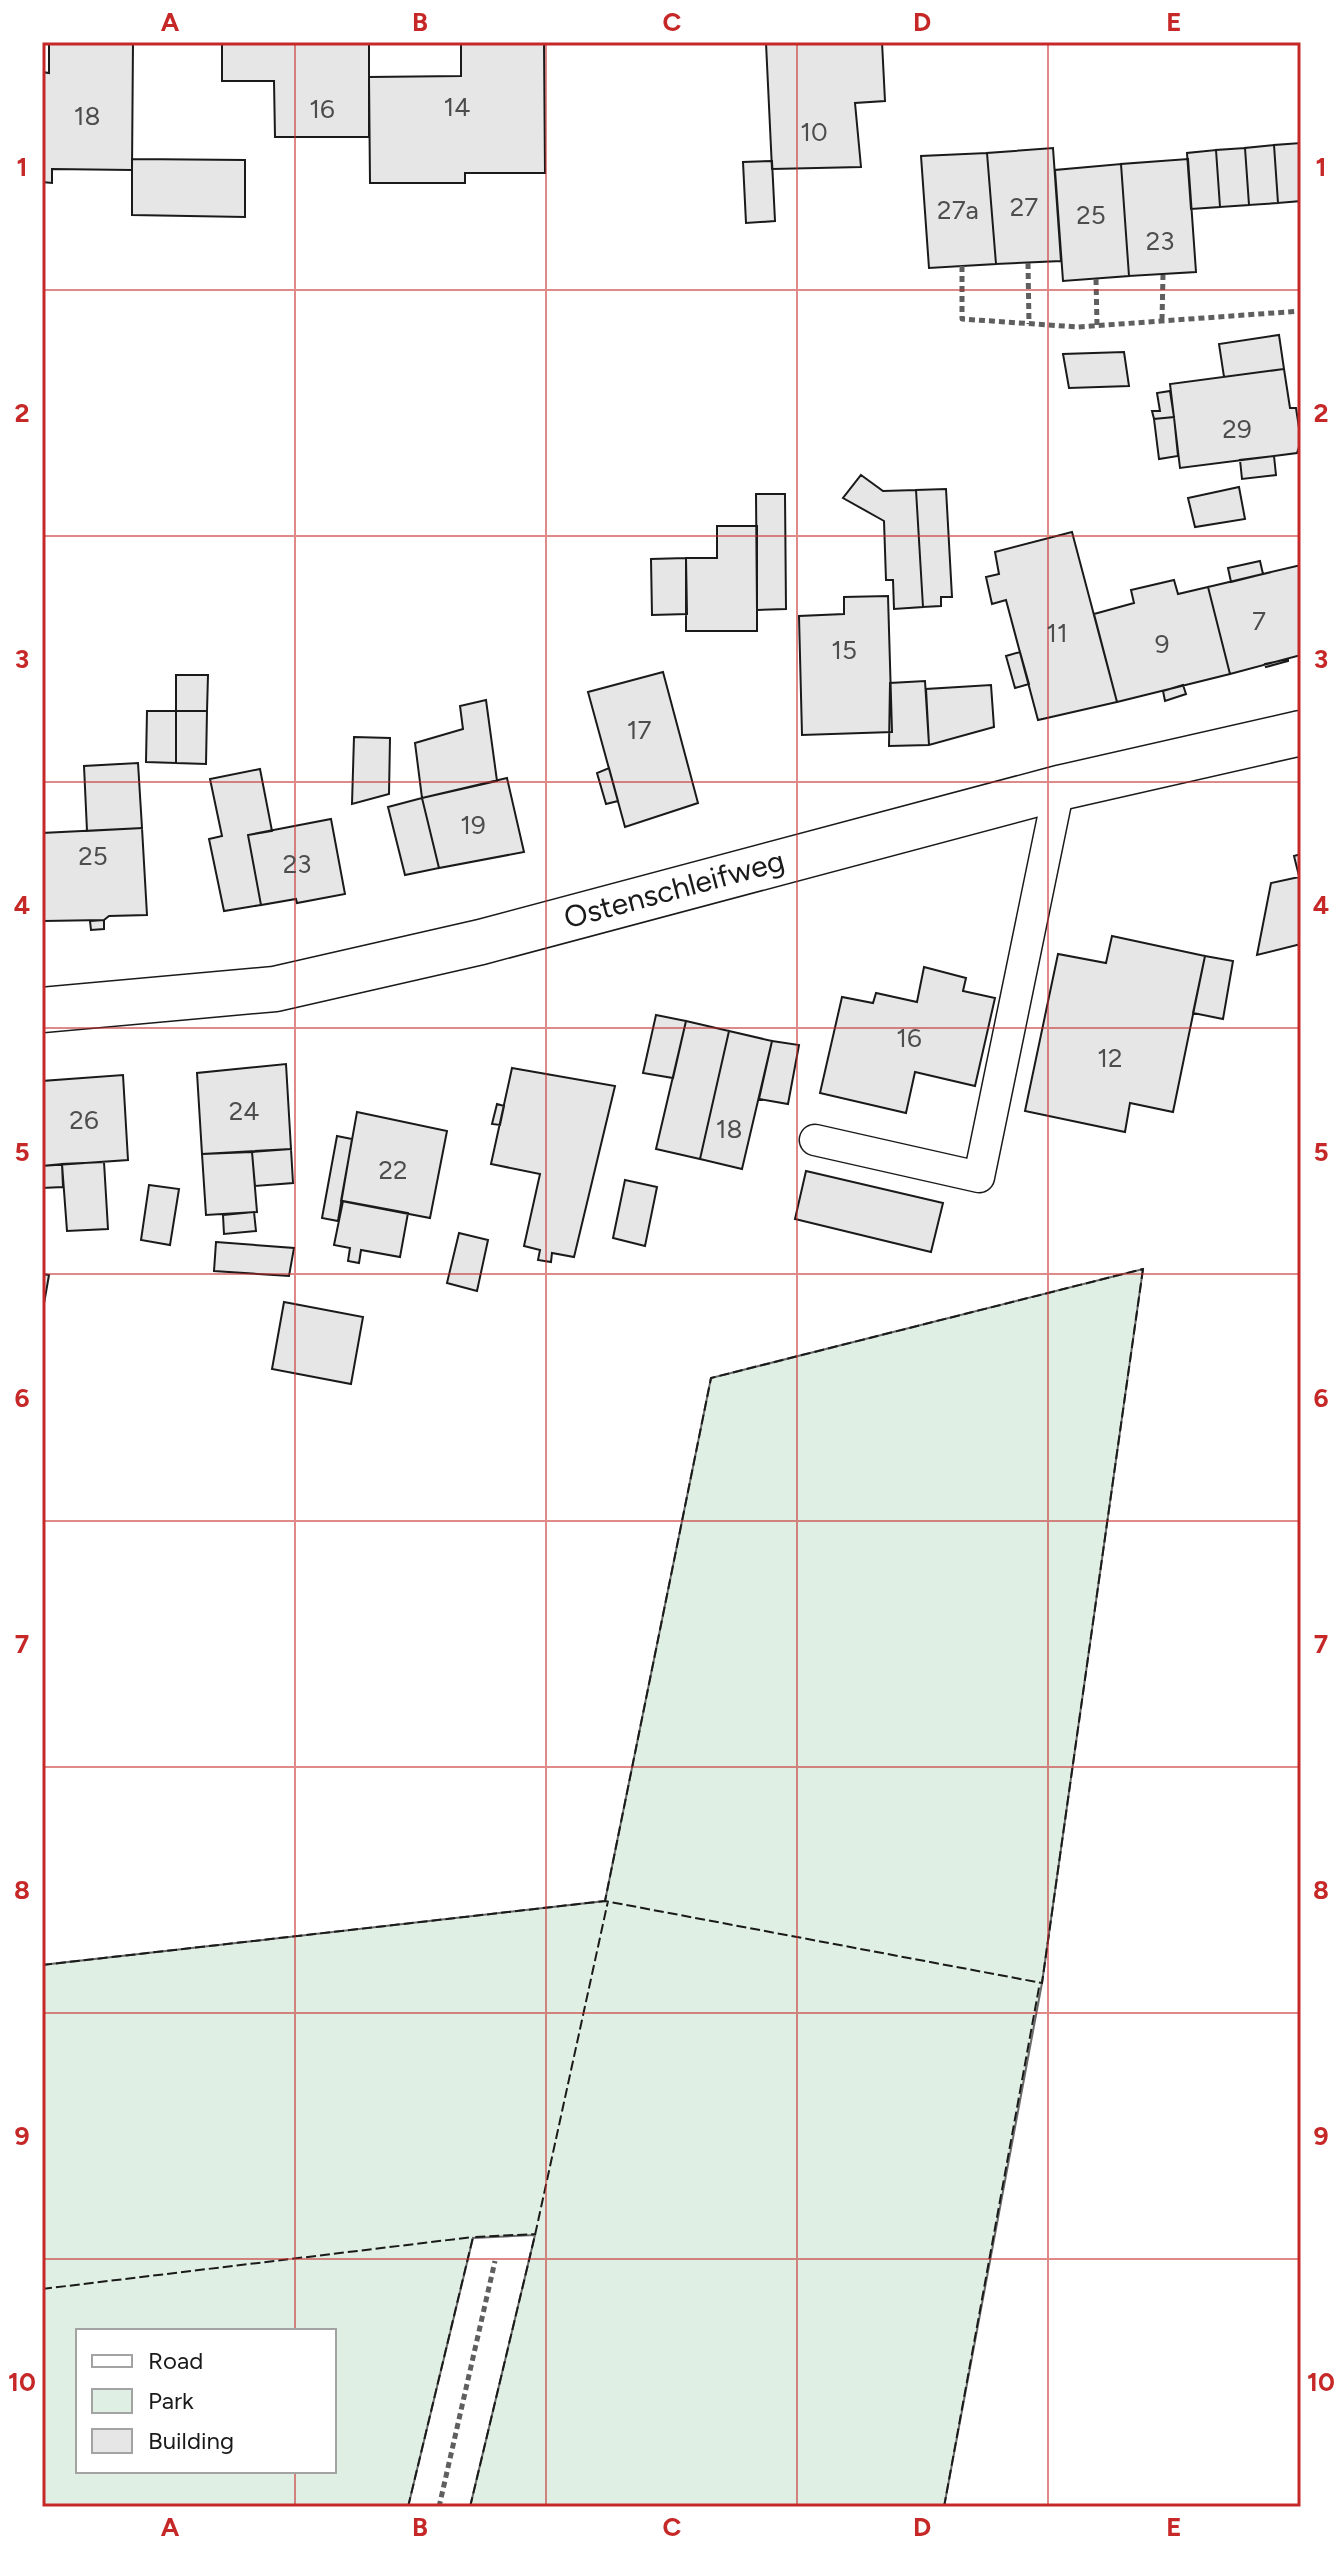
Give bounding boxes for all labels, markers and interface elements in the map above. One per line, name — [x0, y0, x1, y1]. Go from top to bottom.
text: A — [161, 6, 180, 38]
text: B — [412, 6, 428, 38]
text: C — [663, 6, 682, 38]
text: D — [913, 6, 931, 38]
text: E — [1166, 6, 1182, 38]
house number: 14 — [444, 91, 470, 123]
house number: 16 — [309, 93, 335, 125]
house number: 18 — [74, 100, 100, 132]
house number: 10 — [800, 116, 828, 148]
text: 1 — [17, 151, 27, 183]
text: 1 — [1316, 151, 1326, 183]
house number: 27 — [1010, 191, 1038, 223]
house number: 27a — [937, 194, 979, 226]
house number: 25 — [1076, 199, 1106, 231]
house number: 23 — [1146, 225, 1174, 257]
text: 2 — [14, 397, 30, 429]
text: 2 — [1313, 397, 1329, 429]
house number: 29 — [1222, 413, 1252, 445]
house number: 7 — [1252, 605, 1266, 637]
house number: 11 — [1046, 617, 1068, 649]
house number: 9 — [1155, 628, 1169, 660]
house number: 15 — [831, 634, 857, 666]
text: 3 — [15, 643, 29, 675]
text: 3 — [1314, 643, 1328, 675]
house number: 17 — [627, 714, 651, 746]
house number: 19 — [460, 809, 486, 841]
house number: 25 — [78, 840, 108, 872]
street label: Ostenschleifweg — [560, 842, 788, 936]
house number: 23 — [283, 848, 311, 880]
text: 4 — [14, 889, 30, 921]
text: 4 — [1313, 889, 1329, 921]
house number: 16 — [896, 1022, 922, 1054]
house number: 12 — [1097, 1042, 1123, 1074]
house number: 24 — [229, 1095, 259, 1127]
house number: 26 — [69, 1104, 99, 1136]
house number: 18 — [716, 1113, 742, 1145]
text: 5 — [14, 1136, 30, 1168]
text: 5 — [1313, 1136, 1329, 1168]
house number: 22 — [378, 1154, 408, 1186]
text: 6 — [14, 1382, 30, 1414]
text: 6 — [1313, 1382, 1329, 1414]
text: 7 — [15, 1628, 29, 1660]
text: 7 — [1314, 1628, 1328, 1660]
text: 8 — [14, 1874, 30, 1906]
text: 8 — [1313, 1874, 1329, 1906]
text: 9 — [14, 2120, 30, 2152]
text: 9 — [1313, 2120, 1329, 2152]
legend — [76, 2329, 336, 2473]
text: Road — [148, 2346, 203, 2375]
text: 10 — [8, 2366, 36, 2398]
text: 10 — [1307, 2366, 1335, 2398]
text: Park — [148, 2386, 194, 2415]
text: Building — [148, 2426, 234, 2455]
text: A — [161, 2511, 180, 2543]
text: B — [412, 2511, 428, 2543]
text: C — [663, 2511, 682, 2543]
text: D — [913, 2511, 931, 2543]
text: E — [1166, 2511, 1182, 2543]

